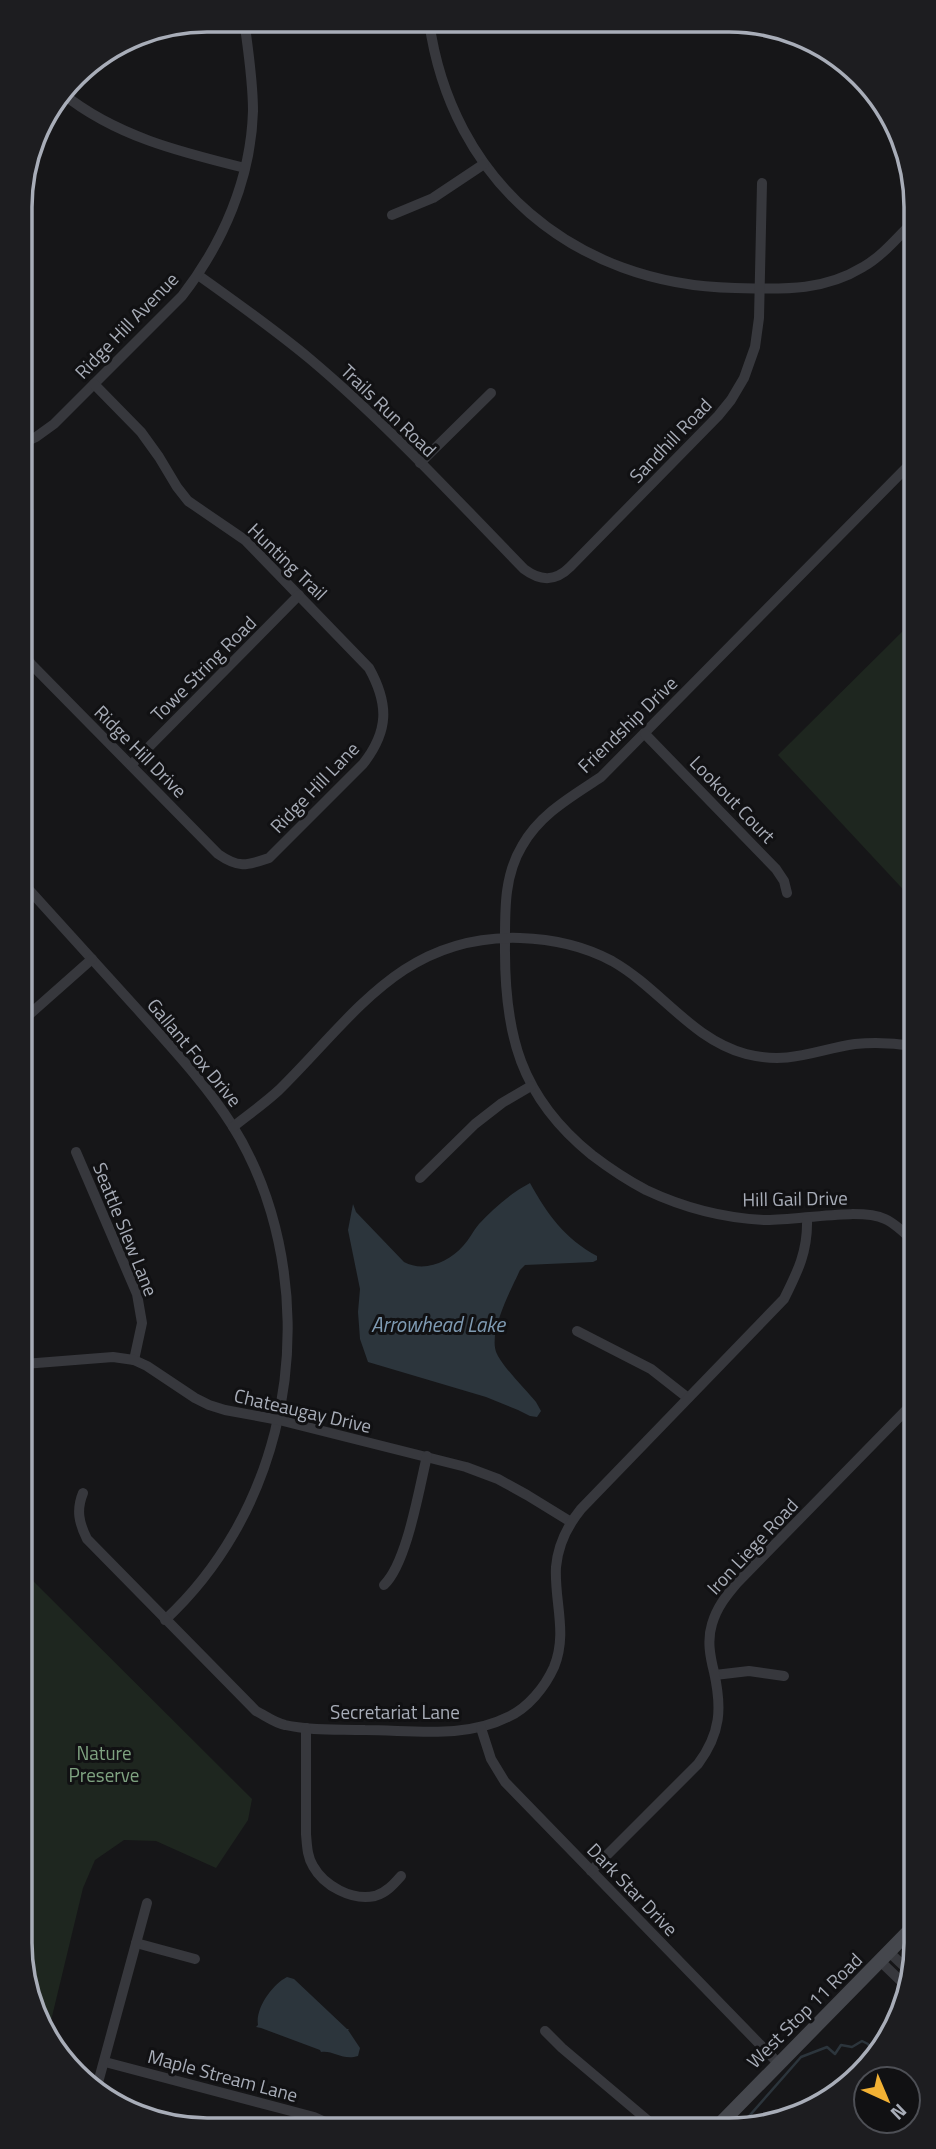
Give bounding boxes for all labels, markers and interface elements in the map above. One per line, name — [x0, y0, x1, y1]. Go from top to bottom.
street label: Ridge Hill Avenue — [67, 265, 185, 385]
street label: Trails Run Road — [335, 357, 443, 463]
street label: Sandhill Road — [622, 391, 718, 489]
street label: Hunting Trail — [242, 515, 334, 607]
street label: Towe String Road — [144, 609, 262, 727]
street label: Friendship Drive — [570, 669, 684, 779]
street label: Ridge Hill Drive — [88, 698, 194, 804]
street label: Ridge Hill Lane — [263, 735, 365, 839]
street label: Lookout Court — [684, 748, 783, 850]
street label: Gallant Fox Drive — [141, 991, 249, 1113]
street label: Seattle Slew Lane — [86, 1158, 166, 1300]
street label: Hill Gail Drive — [742, 1183, 848, 1213]
water label: Arrowhead Lake — [371, 1308, 506, 1340]
street label: Chateaugay Drive — [232, 1380, 374, 1440]
street label: Iron Liege Road — [699, 1491, 805, 1601]
street label: Secretariat Lane — [330, 1697, 460, 1726]
park label: Nature Preserve — [69, 1738, 139, 1789]
street label: Dark Star Drive — [581, 1836, 685, 1942]
street label: West Stop 11 Road — [740, 1946, 868, 2074]
street label: Maple Stream Lane — [145, 2041, 301, 2109]
north arrow — [852, 2065, 922, 2135]
text: N — [884, 2098, 914, 2128]

